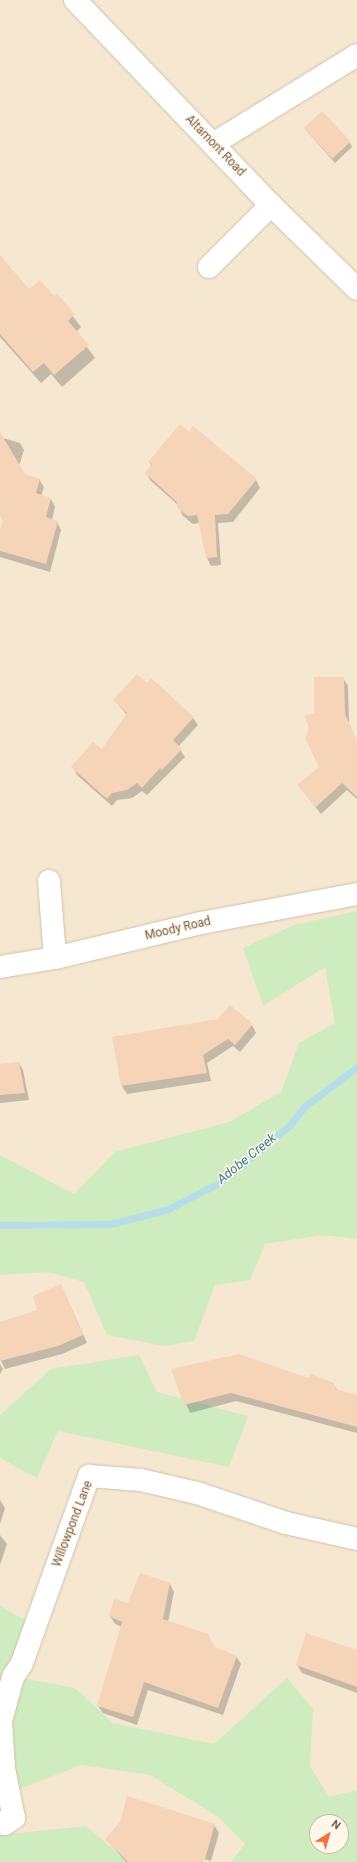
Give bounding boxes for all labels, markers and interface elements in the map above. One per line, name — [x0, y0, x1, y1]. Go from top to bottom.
street label: Altamont Road — [182, 112, 248, 180]
street label: Moody Road — [144, 914, 212, 944]
water label: Adobe Creek — [214, 1130, 280, 1188]
street label: Willowpond Lane — [50, 1479, 96, 1569]
north arrow — [309, 1814, 349, 1854]
text: N — [329, 1817, 343, 1832]

